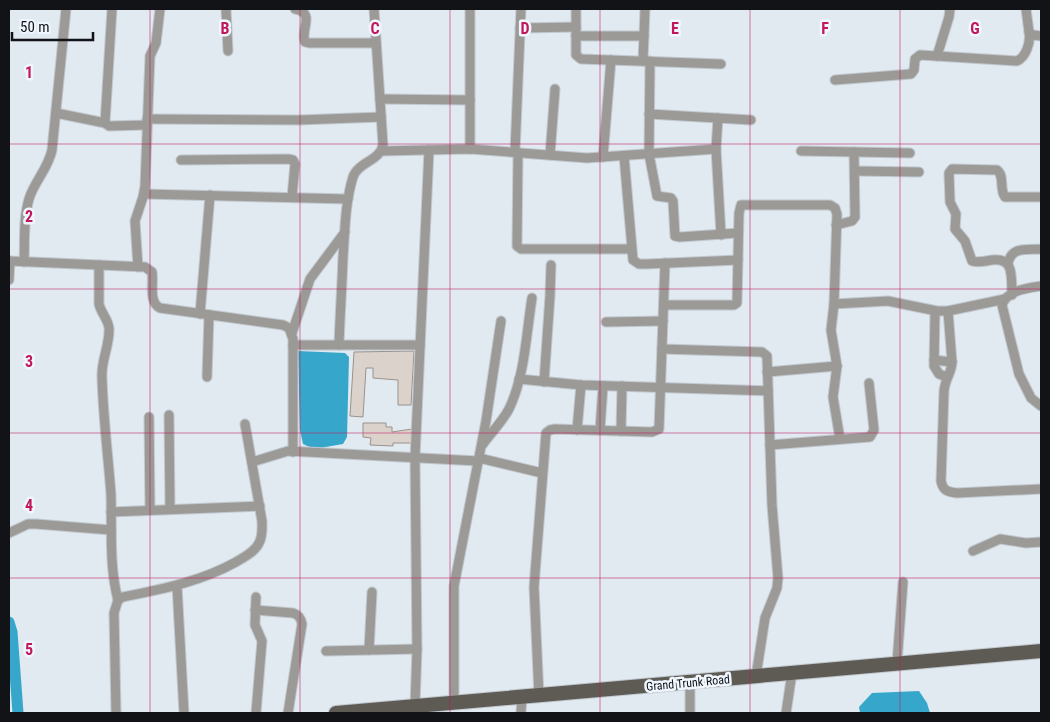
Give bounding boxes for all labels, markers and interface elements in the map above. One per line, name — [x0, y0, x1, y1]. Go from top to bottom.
scale bar — [12, 10, 94, 42]
text: 50 m — [20, 18, 50, 36]
text: B — [221, 19, 230, 38]
text: C — [370, 19, 380, 38]
text: D — [520, 19, 530, 38]
text: E — [671, 19, 679, 38]
text: F — [821, 19, 829, 38]
text: G — [970, 19, 980, 38]
text: 1 — [25, 63, 33, 82]
text: 2 — [25, 207, 33, 226]
text: 3 — [25, 352, 33, 371]
text: 4 — [25, 496, 33, 515]
text: 5 — [25, 640, 33, 659]
street label: Grand Trunk Road — [646, 672, 730, 694]

